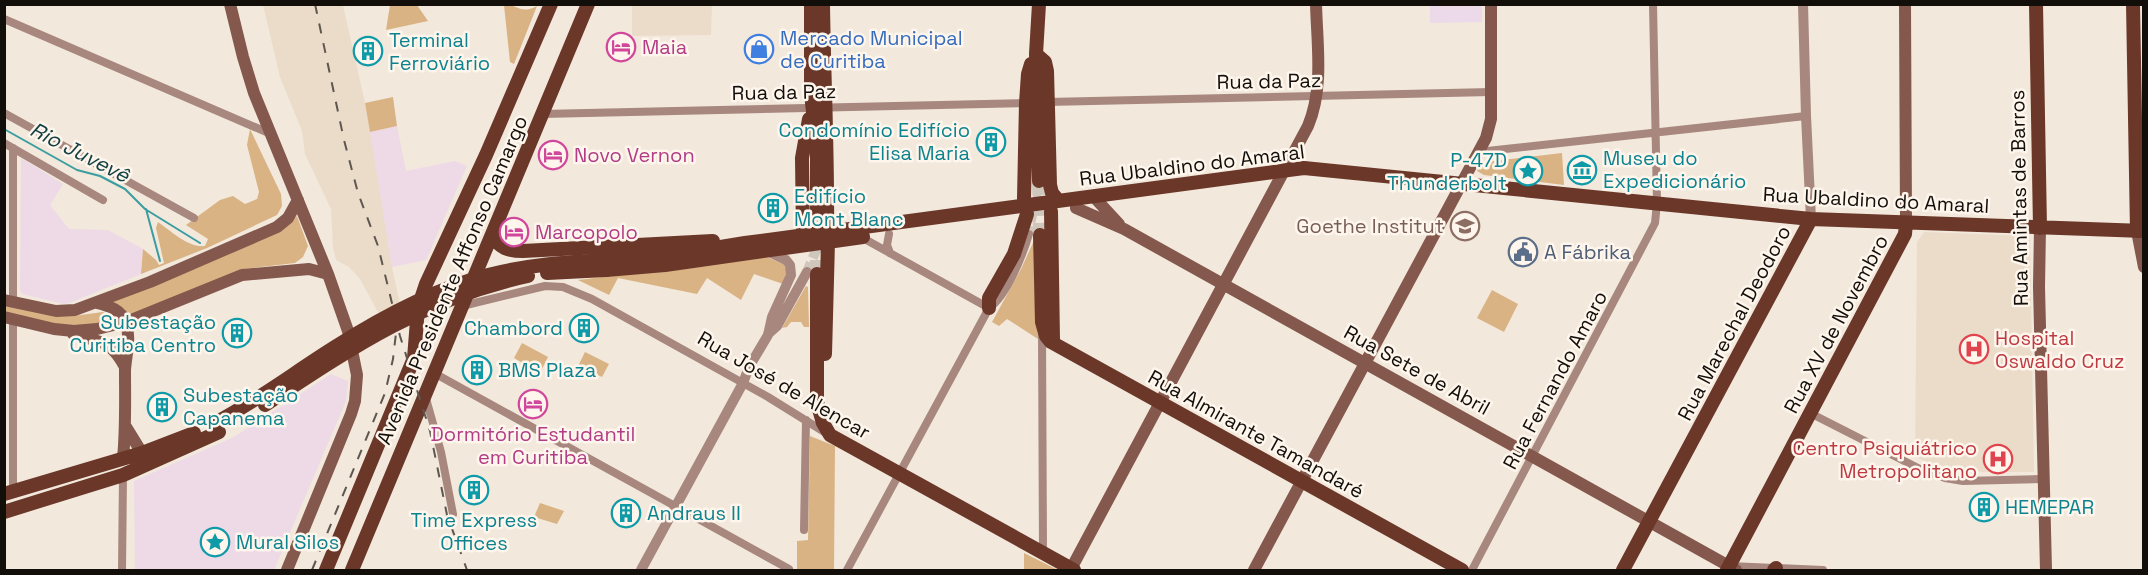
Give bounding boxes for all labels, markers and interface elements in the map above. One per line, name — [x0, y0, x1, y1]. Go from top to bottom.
place label: Mercado Municipal de Curitiba — [780, 25, 963, 74]
place label: Terminal Ferroviário — [389, 27, 490, 76]
hotel icon: Maia — [605, 31, 637, 63]
shop icon: Mercado Municipal de Curitiba — [743, 33, 775, 65]
place label: Maia — [642, 34, 687, 60]
building icon: Terminal Ferroviário — [352, 35, 384, 67]
street label: Rua da Paz — [1216, 67, 1322, 95]
street label: Rua da Paz — [731, 78, 837, 106]
street label: Rua Amintas de Barros — [2004, 90, 2034, 306]
street label: Avenida Presidente Affonso Camargo — [371, 112, 533, 448]
water label: Rio Juvevê — [26, 116, 136, 189]
place label: Condomínio Edifício Elisa Maria — [779, 117, 970, 166]
building icon: Condomínio Edifício Elisa Maria — [975, 126, 1007, 158]
street label: Rua Ubaldino do Amaral — [1078, 138, 1306, 192]
hotel icon: Novo Vernon — [537, 139, 569, 171]
place label: Novo Vernon — [574, 142, 695, 168]
place label: Museu do Expedicionário — [1603, 145, 1746, 194]
place label: P-47D Thunderbolt — [1387, 147, 1507, 196]
museum icon: Museu do Expedicionário — [1566, 154, 1598, 186]
place icon: P-47D Thunderbolt — [1512, 155, 1544, 187]
street label: Rua Ubaldino do Amaral — [1762, 181, 1990, 219]
place label: Edifício Mont Blanc — [794, 183, 904, 232]
building icon: Edifício Mont Blanc — [757, 192, 789, 224]
school or university icon: Goethe Institut — [1449, 210, 1481, 242]
place label: Goethe Institut — [1296, 213, 1444, 239]
hotel icon: Marcopolo — [498, 216, 530, 248]
place label: Marcopolo — [535, 219, 638, 245]
street label: Rua Marechal Deodoro — [1672, 221, 1796, 425]
street label: Rua XV de Novembro — [1778, 230, 1894, 418]
public building icon: A Fábrika — [1507, 236, 1539, 268]
place label: A Fábrika — [1544, 239, 1631, 265]
street label: Rua Fernando Amaro — [1497, 286, 1613, 474]
place label: Subestação Curitiba Centro — [69, 309, 216, 358]
building icon: Chambord — [568, 312, 600, 344]
place label: Chambord — [464, 315, 563, 341]
building icon: Subestação Curitiba Centro — [221, 317, 253, 349]
street label: Rua Sete de Abril — [1339, 319, 1495, 421]
street label: Rua José de Alencar — [693, 325, 875, 445]
place label: Hospital Oswaldo Cruz — [1995, 325, 2124, 374]
hospital icon: Hospital Oswaldo Cruz — [1958, 333, 1990, 365]
building icon: BMS Plaza — [461, 354, 493, 386]
place label: BMS Plaza — [498, 357, 596, 383]
street label: Rua Almirante Tamandaré — [1144, 364, 1368, 504]
place label: Subestação Capanema — [183, 382, 298, 431]
hotel icon: Dormitório Estudantil em Curitiba — [517, 388, 549, 420]
building icon: Subestação Capanema — [146, 391, 178, 423]
place label: Dormitório Estudantil em Curitiba — [431, 421, 635, 470]
place label: Centro Psiquiátrico Metropolitano — [1792, 435, 1977, 484]
hospital icon: Centro Psiquiátrico Metropolitano — [1982, 443, 2014, 475]
building icon: Time Express Offices — [458, 474, 490, 506]
building icon: HEMEPAR — [1968, 491, 2000, 523]
place label: HEMEPAR — [2005, 494, 2094, 520]
building icon: Andraus II — [610, 497, 642, 529]
place label: Andraus II — [647, 500, 741, 526]
place label: Time Express Offices — [411, 507, 537, 556]
place icon: Mural Silos — [199, 526, 231, 558]
place label: Mural Silos — [236, 529, 339, 555]

